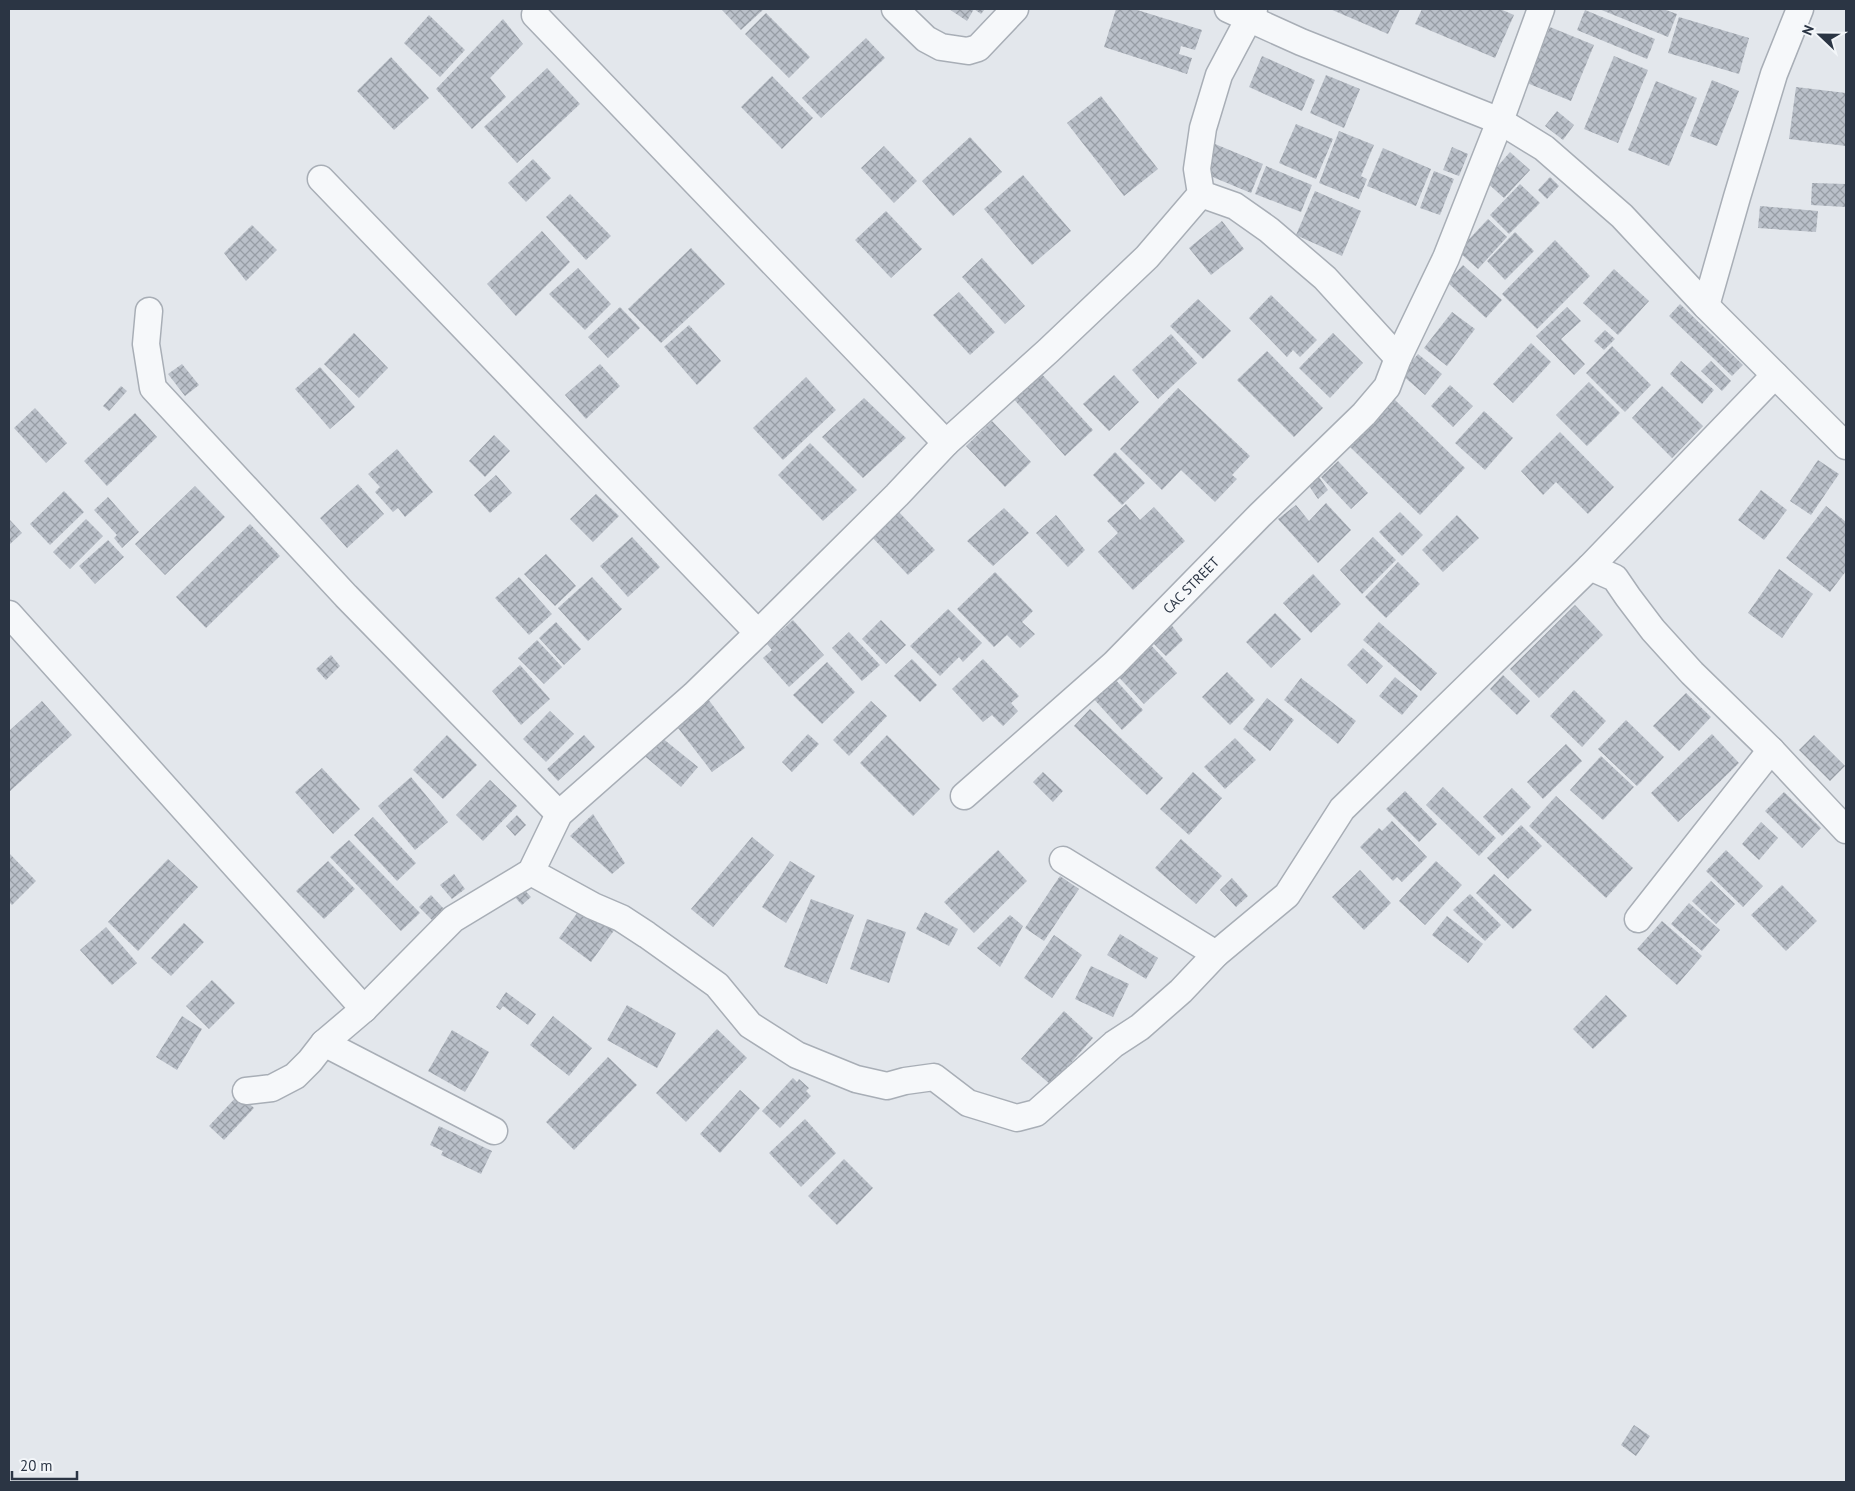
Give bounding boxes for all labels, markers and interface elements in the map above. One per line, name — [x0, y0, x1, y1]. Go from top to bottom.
north arrow — [1795, 10, 1845, 60]
text: N — [1798, 22, 1818, 38]
street label: CAC STREET — [1159, 553, 1223, 618]
scale bar — [12, 1448, 78, 1480]
text: 20 m — [20, 1456, 53, 1475]

